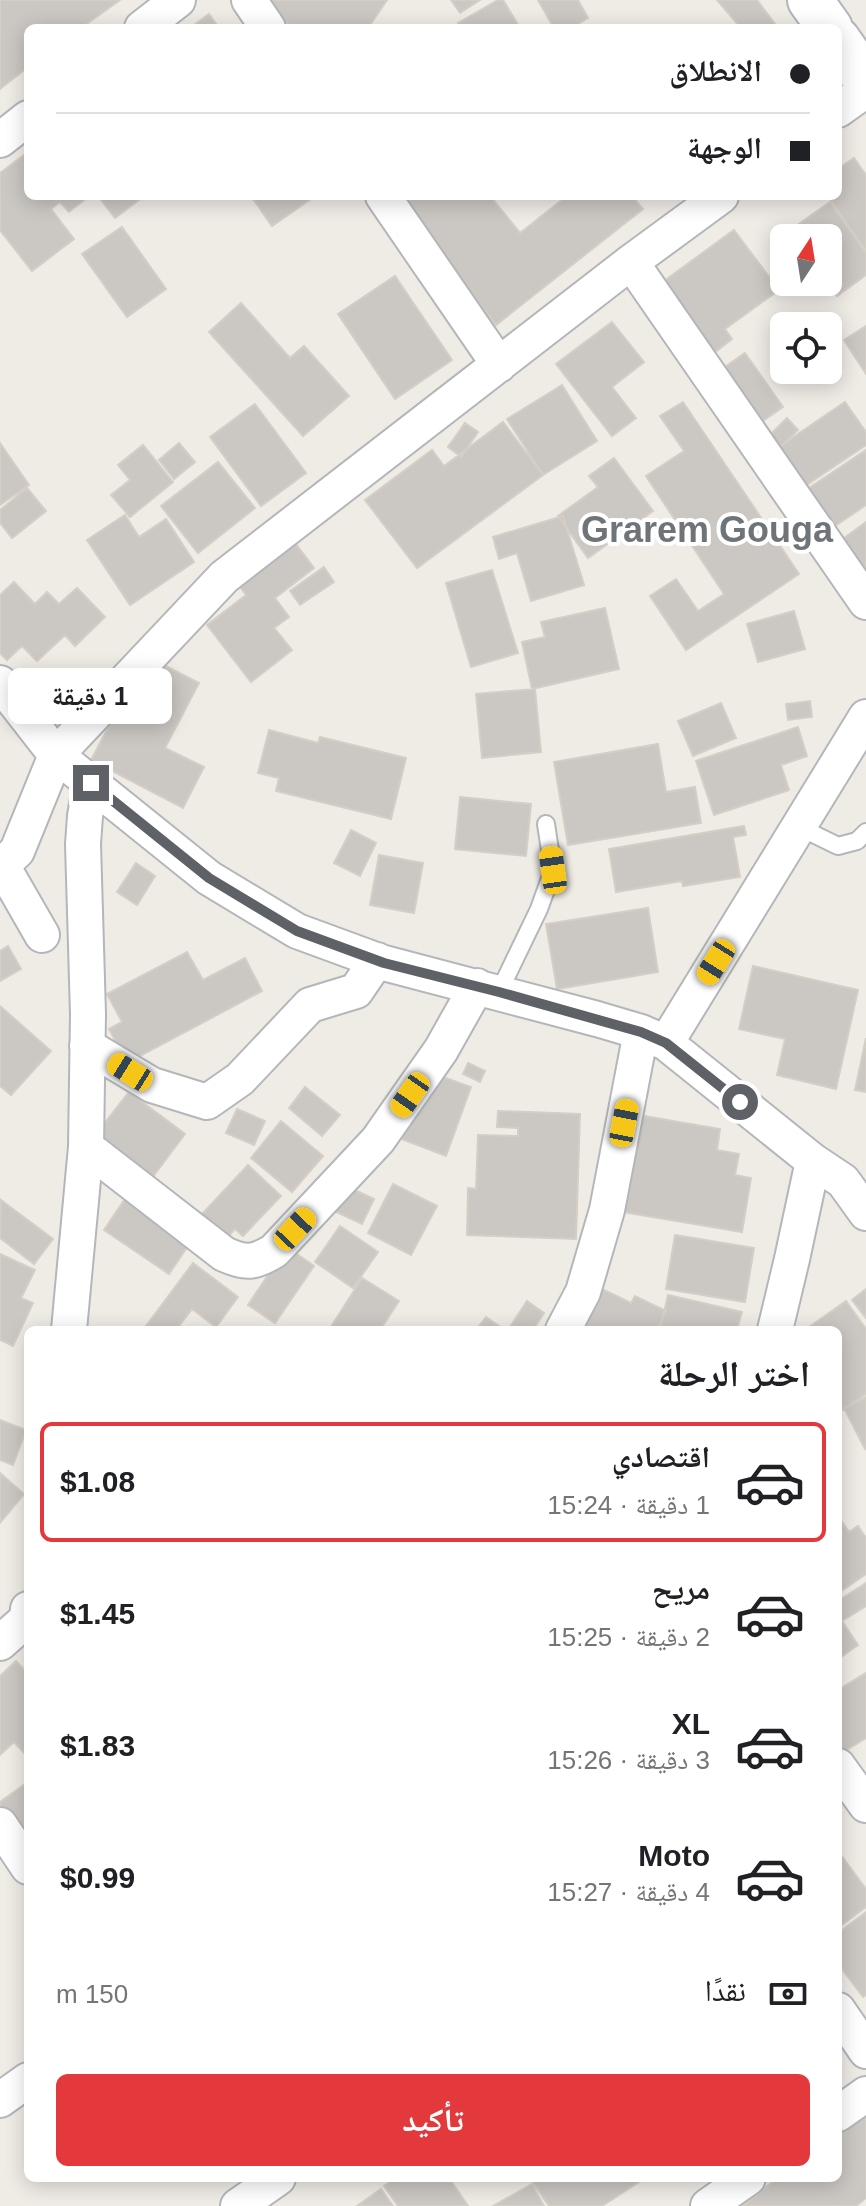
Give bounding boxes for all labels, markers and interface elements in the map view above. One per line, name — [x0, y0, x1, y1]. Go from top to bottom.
text: الانطلاق — [669, 54, 762, 87]
text: الوجهة — [687, 131, 762, 164]
north arrow — [770, 224, 842, 296]
map controls — [770, 224, 842, 384]
button: locate — [770, 312, 842, 384]
district label: Grarem Gouga — [581, 509, 834, 550]
callout: 1 دقيقة — [9, 667, 173, 723]
text: 1 دقيقة — [52, 681, 128, 711]
route end — [73, 765, 109, 801]
car — [538, 845, 568, 895]
car — [693, 935, 739, 989]
car — [103, 1049, 157, 1095]
car — [386, 1068, 434, 1122]
route start — [722, 1084, 758, 1120]
car — [608, 1097, 640, 1149]
car — [270, 1203, 320, 1255]
text: اختر الرحلة — [658, 1353, 810, 1394]
text: اقتصادي — [612, 1440, 710, 1473]
icon: car — [734, 1446, 806, 1518]
text: $1.08 — [60, 1465, 135, 1498]
text: 1 دقيقة · 15:24 — [547, 1490, 710, 1520]
text: مريح — [652, 1572, 710, 1605]
icon: car — [734, 1578, 806, 1650]
text: $1.45 — [60, 1597, 135, 1630]
text: 2 دقيقة · 15:25 — [547, 1622, 710, 1652]
text: XL — [672, 1707, 710, 1740]
icon: car — [734, 1710, 806, 1782]
text: $1.83 — [60, 1729, 135, 1762]
text: 3 دقيقة · 15:26 — [547, 1745, 710, 1775]
text: Moto — [638, 1839, 710, 1872]
icon: car — [734, 1842, 806, 1914]
text: $0.99 — [60, 1861, 135, 1894]
text: 4 دقيقة · 15:27 — [547, 1877, 710, 1907]
icon: cash — [766, 1972, 810, 2016]
text: نقدًا — [705, 1974, 746, 2007]
text: 150 m — [56, 1979, 128, 2009]
button: تأكيد — [56, 2074, 810, 2166]

